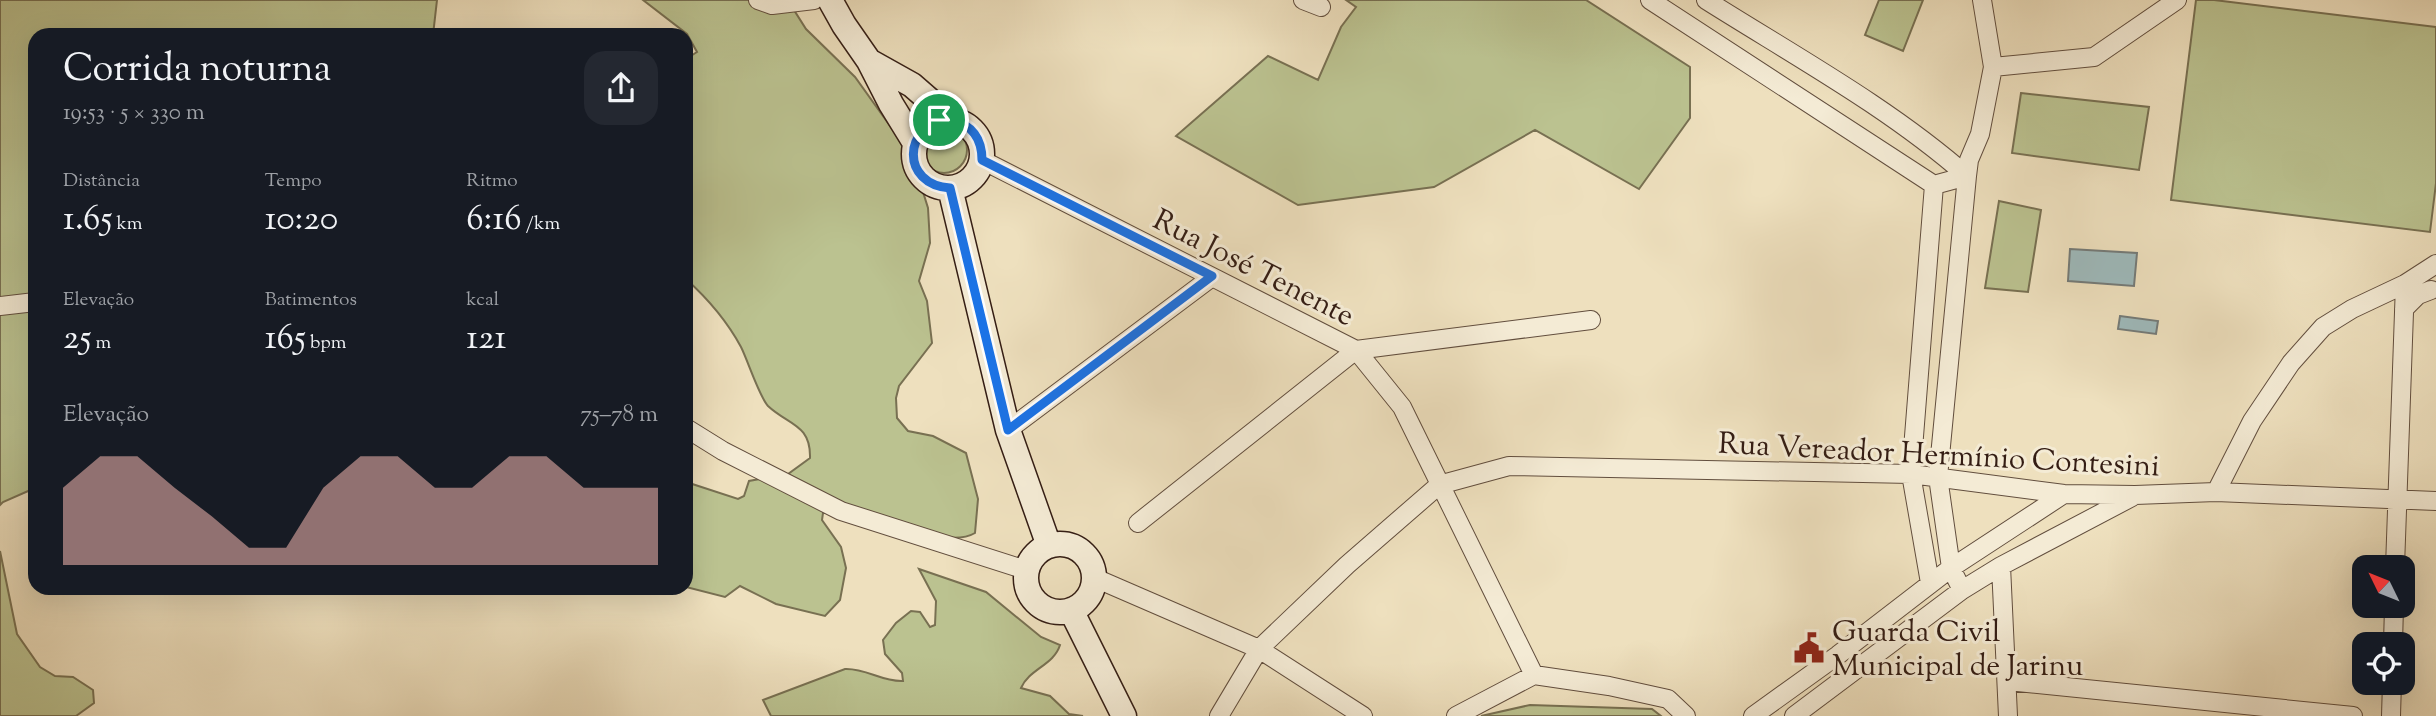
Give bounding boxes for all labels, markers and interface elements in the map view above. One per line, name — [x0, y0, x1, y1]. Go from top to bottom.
text: Corrida noturna — [63, 44, 331, 98]
button: share — [584, 51, 658, 125]
pin — [909, 90, 969, 150]
text: 19:53 · 5 × 330 m — [63, 97, 205, 130]
icon: arrive — [920, 101, 958, 139]
text: Distância — [63, 168, 140, 195]
text: Tempo — [265, 168, 322, 195]
text: Ritmo — [466, 168, 518, 195]
text: 1.65 — [63, 195, 112, 246]
text: 10:20 — [265, 195, 338, 246]
text: 6:16 — [466, 195, 522, 246]
street label: Rua José Tenente — [1145, 200, 1361, 339]
text: km — [112, 211, 143, 238]
text: /km — [522, 211, 560, 238]
text: Elevação — [63, 287, 134, 314]
text: Batimentos — [265, 287, 357, 314]
text: kcal — [466, 287, 499, 314]
text: 25 — [63, 314, 91, 365]
text: 165 — [265, 314, 306, 365]
text: 121 — [466, 314, 507, 365]
text: m — [91, 330, 111, 357]
text: bpm — [306, 330, 346, 357]
text: Elevação — [63, 399, 149, 432]
text: 75–78 m — [580, 399, 658, 432]
street label: Rua Vereador Hermínio Contesini — [1717, 423, 2161, 490]
north arrow — [2352, 555, 2415, 618]
map controls — [2352, 555, 2415, 695]
place label: Guarda Civil Municipal de Jarinu — [1832, 612, 2083, 689]
public building icon: Guarda Civil Municipal de Jarinu — [1792, 631, 1826, 665]
button: locate — [2352, 632, 2415, 695]

